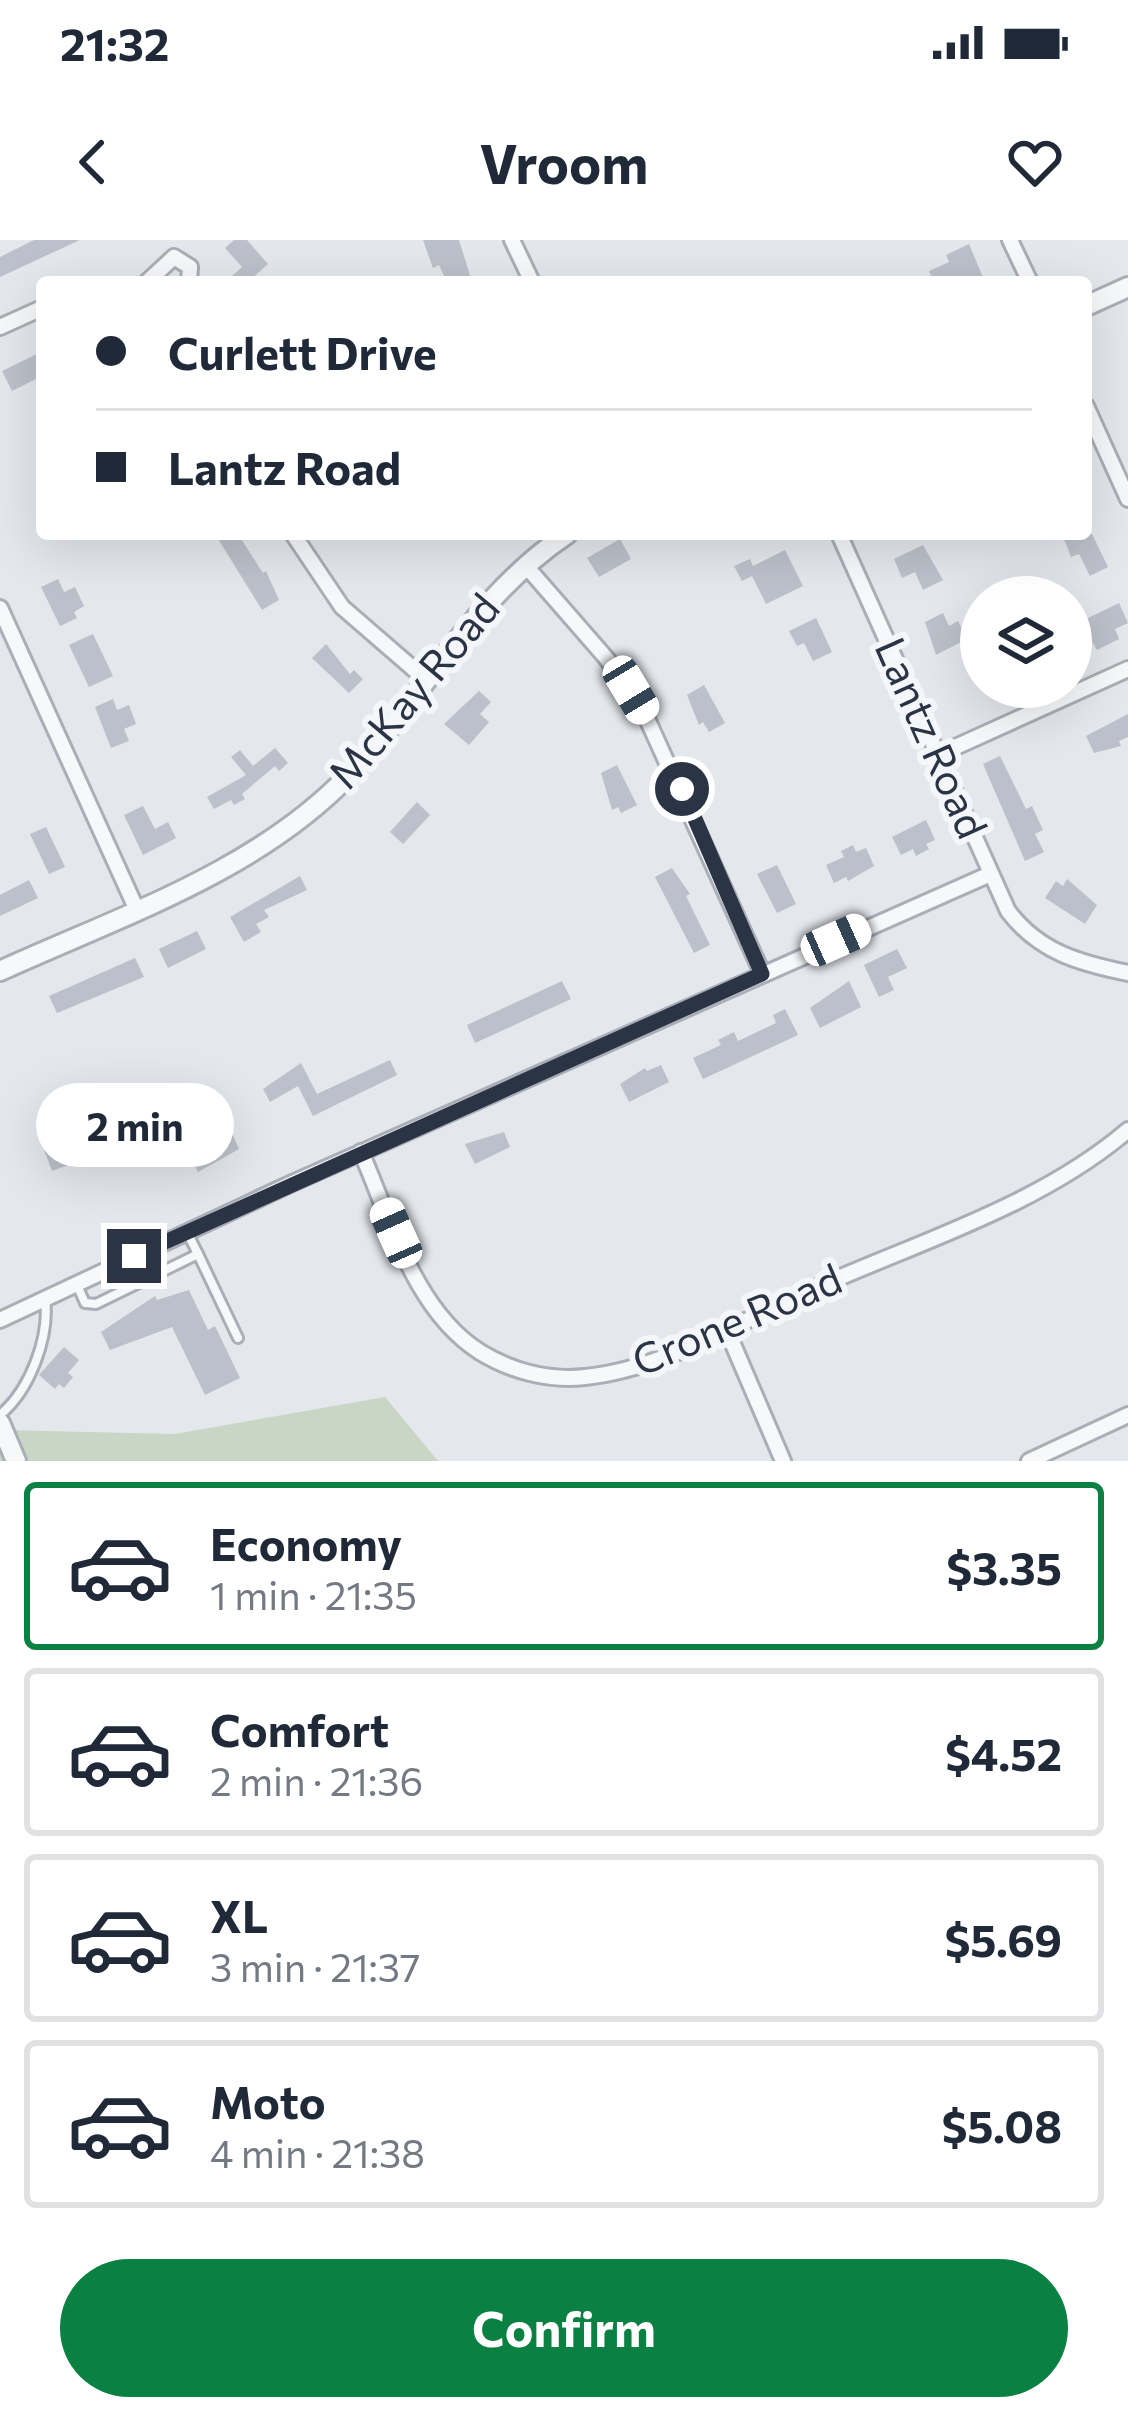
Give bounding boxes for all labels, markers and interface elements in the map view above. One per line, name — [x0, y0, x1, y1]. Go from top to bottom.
text: 21:32 — [60, 15, 169, 70]
icon: back — [60, 129, 126, 195]
text: Vroom — [480, 129, 648, 195]
icon: heart — [1002, 129, 1068, 195]
text: Curlett Drive — [168, 324, 437, 379]
text: Lantz Road — [168, 439, 401, 494]
map controls — [960, 576, 1092, 708]
button: layers — [960, 576, 1092, 708]
street label: McKay Road — [316, 582, 509, 798]
street label: Lantz Road — [865, 629, 1000, 846]
car — [597, 650, 665, 730]
route start — [655, 762, 709, 816]
car — [796, 909, 876, 971]
callout: 2 min — [35, 1082, 233, 1166]
text: 2 min — [86, 1101, 184, 1149]
car — [365, 1193, 427, 1273]
route end — [107, 1229, 161, 1283]
street label: Crone Road — [624, 1251, 849, 1386]
icon: car — [66, 1512, 174, 1620]
text: Economy — [210, 1515, 402, 1570]
text: $3.35 — [946, 1539, 1062, 1594]
text: 1 min · 21:35 — [210, 1570, 417, 1618]
icon: car — [66, 1698, 174, 1806]
text: Comfort — [210, 1701, 389, 1756]
text: $4.52 — [945, 1725, 1062, 1780]
text: 2 min · 21:36 — [210, 1756, 423, 1804]
icon: car — [66, 1884, 174, 1992]
text: XL — [210, 1887, 268, 1942]
text: $5.69 — [944, 1911, 1062, 1966]
text: 3 min · 21:37 — [210, 1942, 420, 1990]
icon: car — [66, 2070, 174, 2178]
text: Moto — [210, 2073, 326, 2128]
text: $5.08 — [942, 2097, 1062, 2152]
text: 4 min · 21:38 — [210, 2128, 425, 2176]
button: Confirm — [60, 2259, 1068, 2397]

